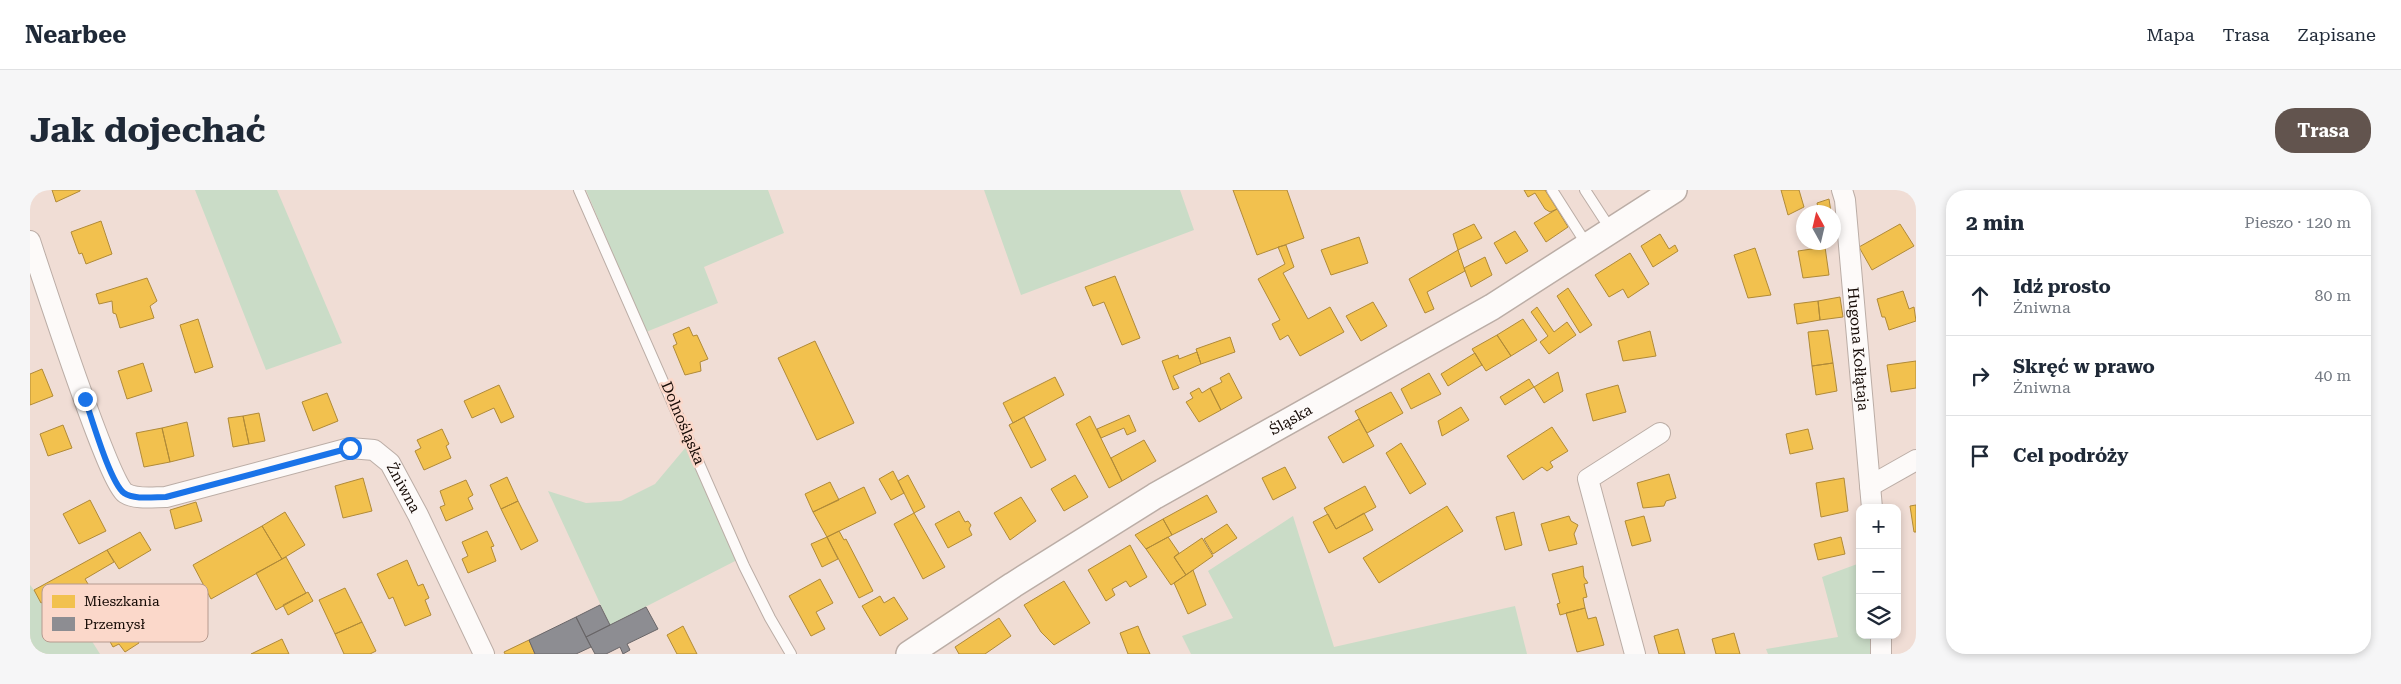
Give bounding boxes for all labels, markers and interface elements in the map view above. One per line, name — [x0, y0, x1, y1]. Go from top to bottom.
text: Nearbee — [25, 21, 126, 49]
text: Mapa — [2146, 24, 2194, 45]
text: Trasa — [2222, 24, 2270, 45]
text: Zapisane — [2298, 24, 2376, 45]
button: Trasa — [2275, 108, 2371, 153]
text: Jak dojechać — [30, 110, 266, 151]
north arrow — [1796, 205, 1841, 250]
text: 2 min — [1966, 211, 2024, 235]
text: Pieszo · 120 m — [2244, 213, 2351, 232]
text: Idź prosto — [2013, 275, 2111, 298]
icon: ahead — [1966, 282, 1994, 310]
street label: Hugona Kołłątaja — [1844, 286, 1872, 412]
text: 80 m — [2314, 286, 2351, 305]
text: Żniwna — [2013, 298, 2071, 317]
text: Skręć w prawo — [2013, 355, 2155, 378]
icon: right — [1966, 362, 1994, 390]
text: 40 m — [2314, 366, 2351, 385]
text: Żniwna — [2013, 378, 2071, 397]
street label: Dolnośląska — [657, 379, 709, 467]
route end — [74, 388, 97, 411]
street label: Śląska — [1266, 401, 1315, 439]
route start — [339, 437, 362, 460]
icon: arrive — [1966, 442, 1994, 470]
text: Cel podróży — [2013, 444, 2128, 467]
street label: Żniwna — [383, 460, 424, 516]
map controls — [1856, 504, 1901, 639]
button: + — [1856, 504, 1901, 549]
button: − — [1856, 549, 1901, 594]
legend — [42, 584, 208, 642]
text: Mieszkania — [84, 593, 160, 609]
button: layers — [1856, 594, 1901, 639]
text: Przemysł — [84, 616, 145, 632]

